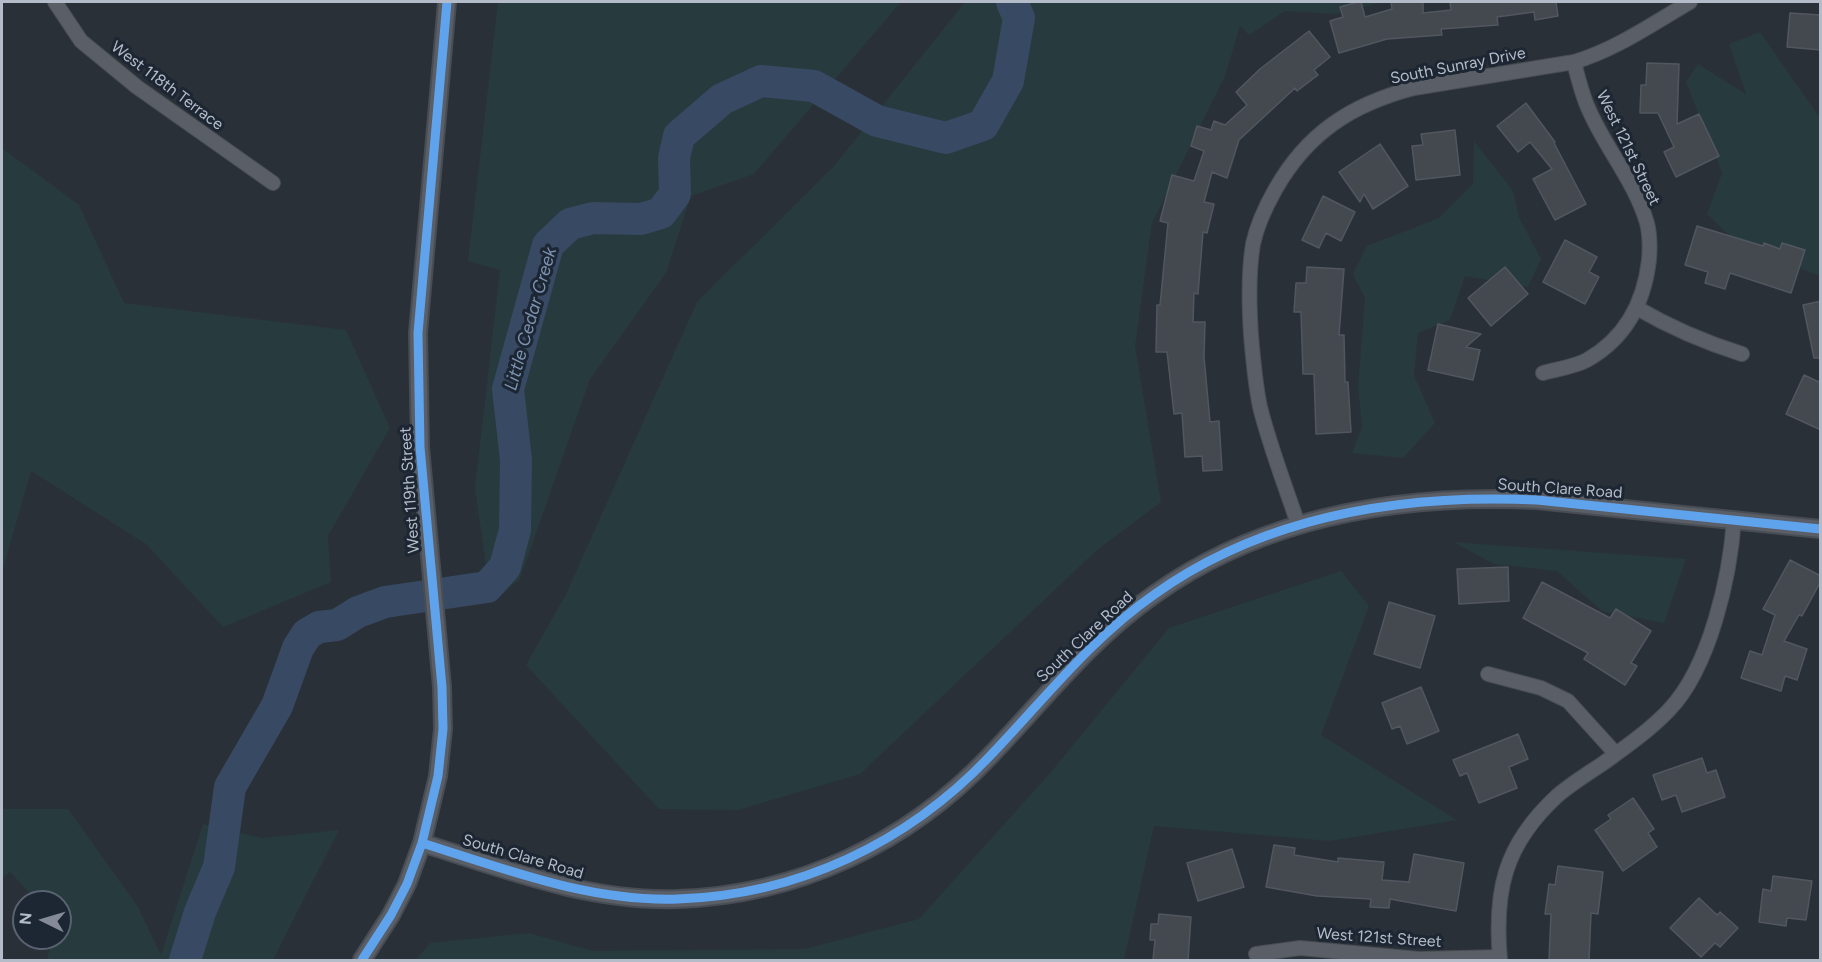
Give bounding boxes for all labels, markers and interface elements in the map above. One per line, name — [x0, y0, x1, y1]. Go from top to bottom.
street label: West 118th Terrace — [107, 37, 227, 135]
street label: South Sunray Drive — [1389, 43, 1527, 89]
street label: West 121st Street — [1592, 87, 1664, 209]
water label: Little Cedar Creek — [500, 245, 562, 393]
street label: West 119th Street — [396, 426, 424, 554]
street label: South Clare Road — [1497, 475, 1623, 503]
street label: South Clare Road — [1033, 587, 1137, 687]
street label: South Clare Road — [460, 831, 586, 883]
north arrow — [12, 890, 72, 950]
text: N — [16, 912, 36, 926]
street label: West 121st Street — [1316, 924, 1442, 952]

